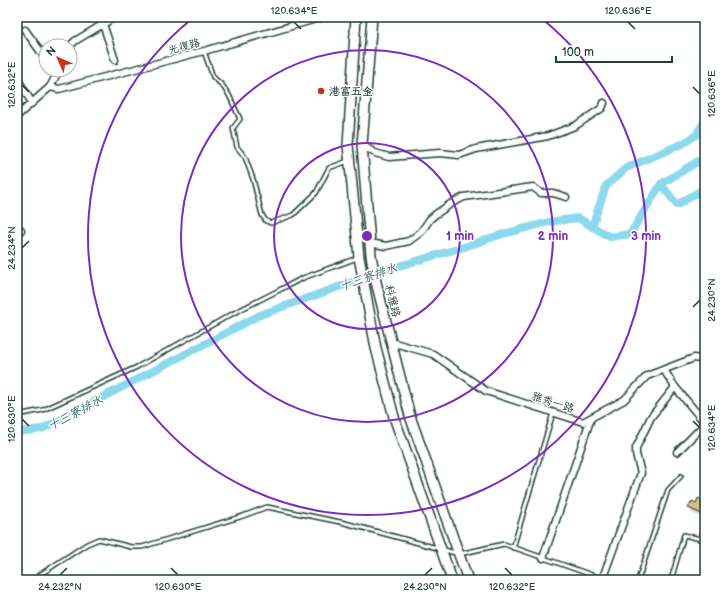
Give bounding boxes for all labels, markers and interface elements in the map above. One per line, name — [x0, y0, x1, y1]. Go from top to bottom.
text: 120.634°E — [271, 5, 318, 17]
text: 120.636°E — [605, 5, 652, 17]
street label: 光復路 — [167, 36, 202, 57]
north arrow — [38, 38, 78, 78]
scale bar — [556, 38, 672, 64]
text: N — [44, 44, 59, 59]
text: 100 m — [562, 45, 594, 60]
text: 120.632°E — [6, 61, 18, 108]
text: 120.636°E — [706, 70, 718, 117]
place label: 港富五金 — [329, 85, 373, 98]
marker: 港富五金 — [316, 86, 326, 96]
text: 24.234°N — [6, 226, 18, 270]
centre of rings — [360, 229, 374, 243]
text: 1 min — [446, 229, 474, 244]
text: 2 min — [538, 229, 568, 244]
text: 3 min — [631, 229, 661, 244]
water label: 十三寮排水 — [337, 260, 400, 294]
text: 24.230°N — [706, 278, 718, 322]
street label: 科雅路 — [382, 284, 403, 319]
street label: 雅秀一路 — [530, 389, 576, 415]
water label: 十三寮排水 — [45, 392, 106, 434]
text: 120.630°E — [6, 395, 18, 442]
text: 120.634°E — [706, 404, 718, 451]
text: 24.232°N — [38, 581, 82, 593]
text: 120.630°E — [155, 581, 202, 593]
text: 24.230°N — [403, 581, 447, 593]
text: 120.632°E — [489, 581, 536, 593]

